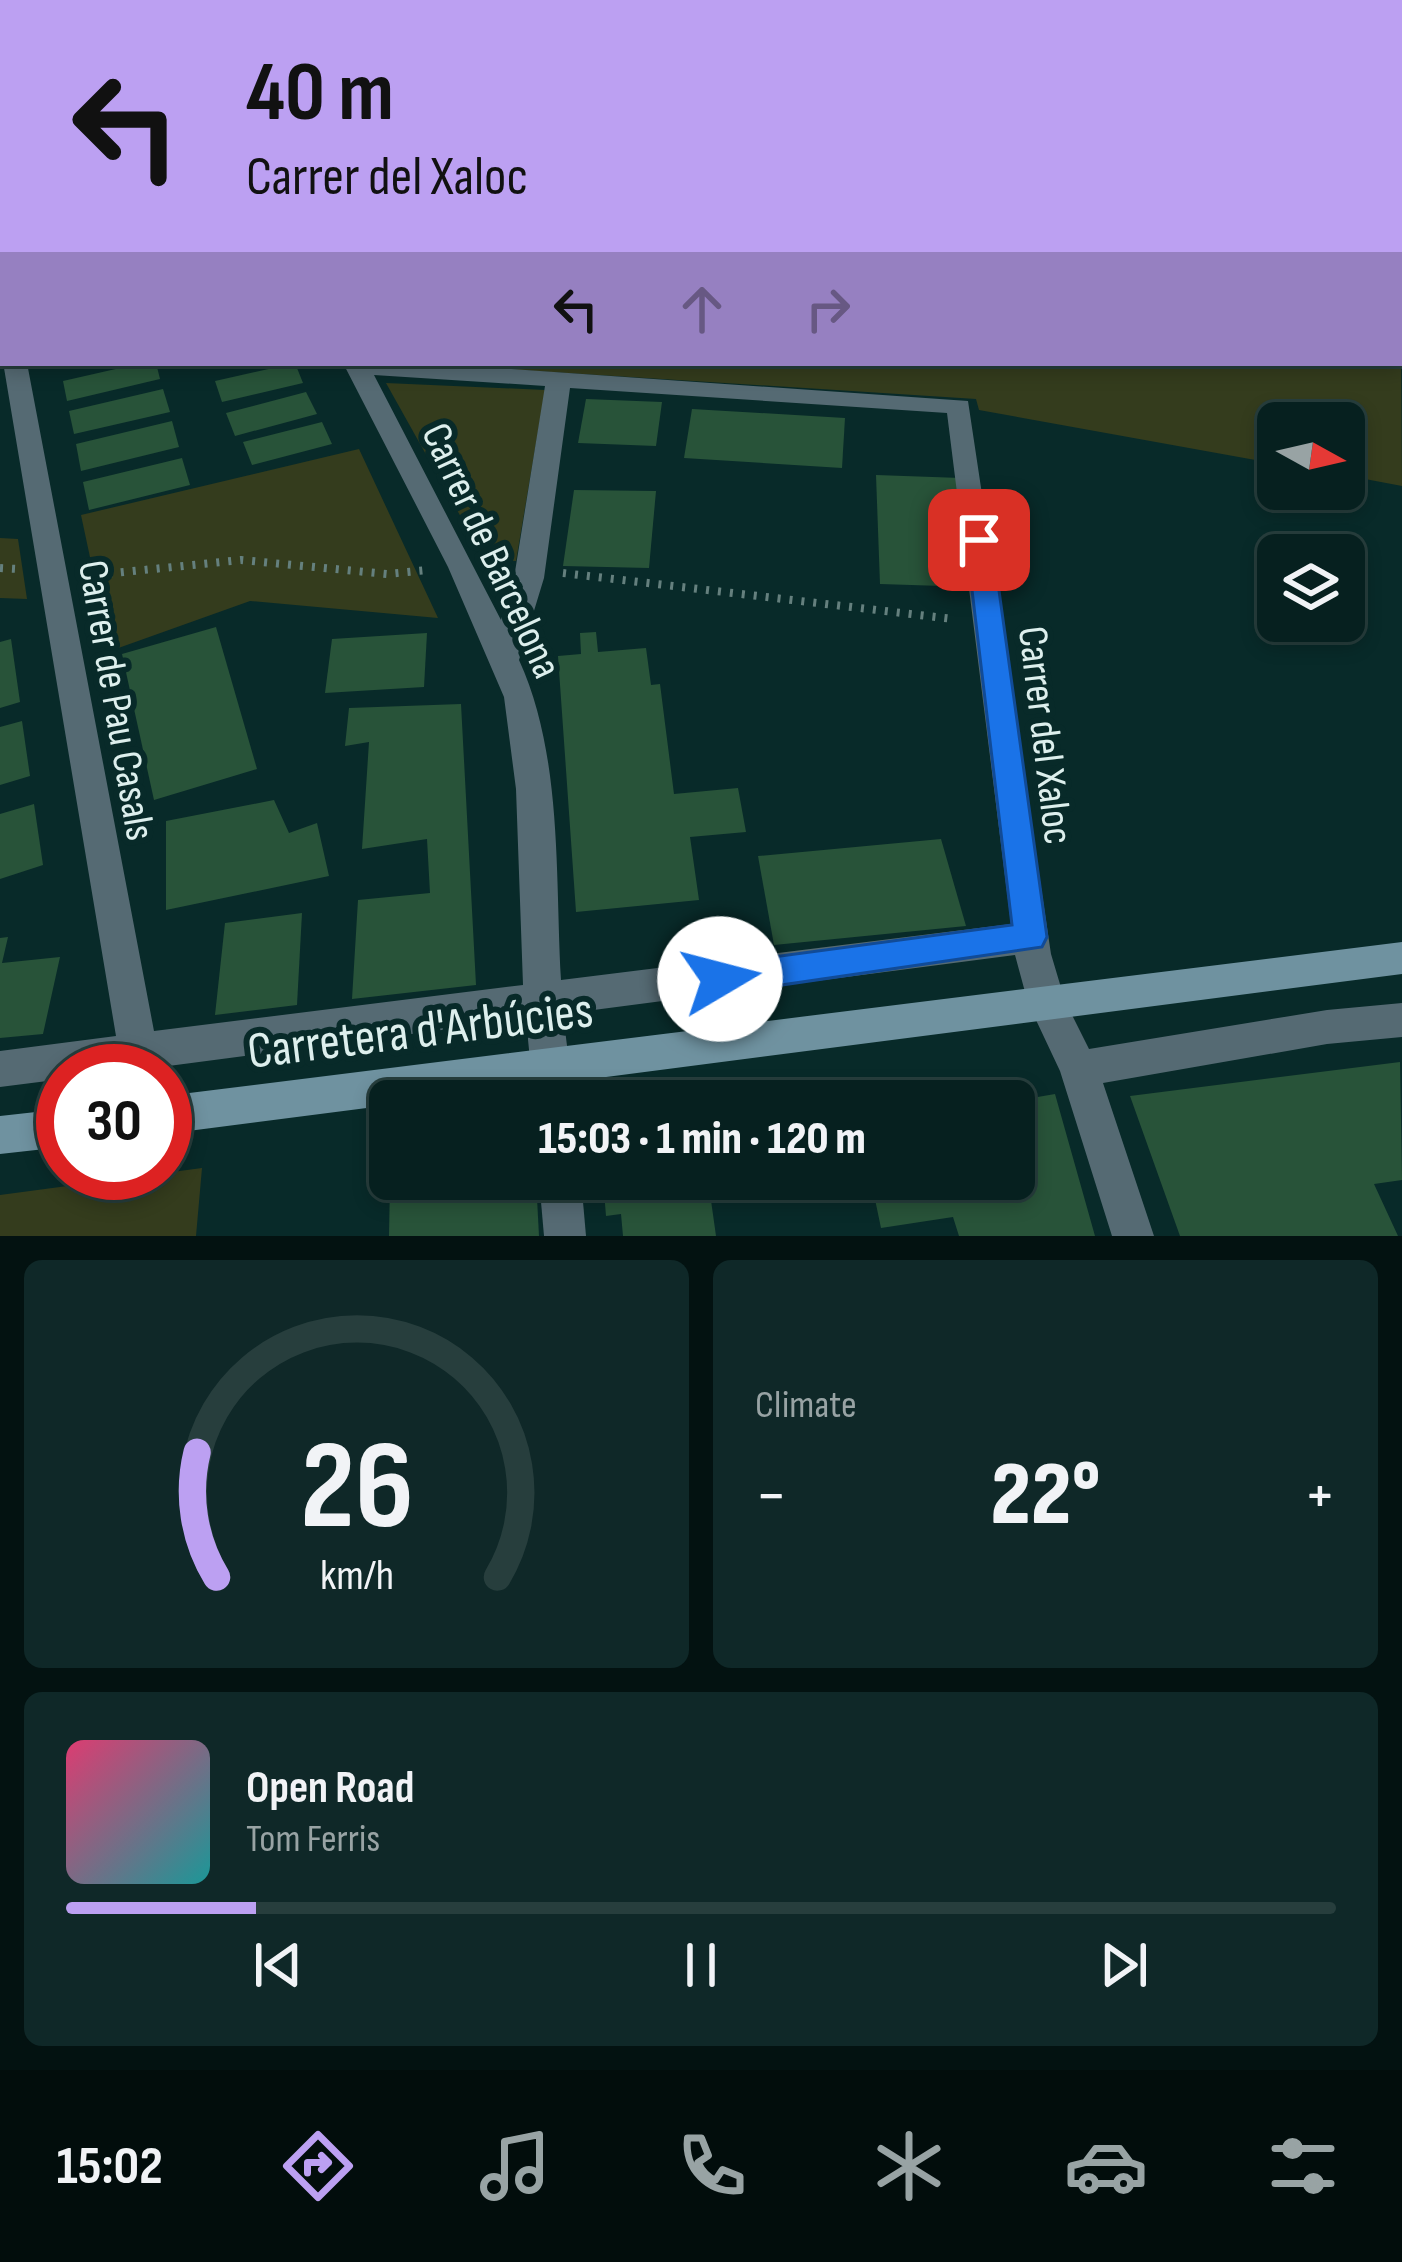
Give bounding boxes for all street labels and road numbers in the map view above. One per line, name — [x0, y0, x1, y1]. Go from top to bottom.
street label: Carrer de Barcelona — [409, 416, 572, 687]
street label: Carrer de Pau Casals — [66, 556, 165, 844]
street label: Carrer del Xaloc — [1006, 623, 1083, 847]
street label: Carretera d'Arbúcies — [244, 980, 596, 1083]

